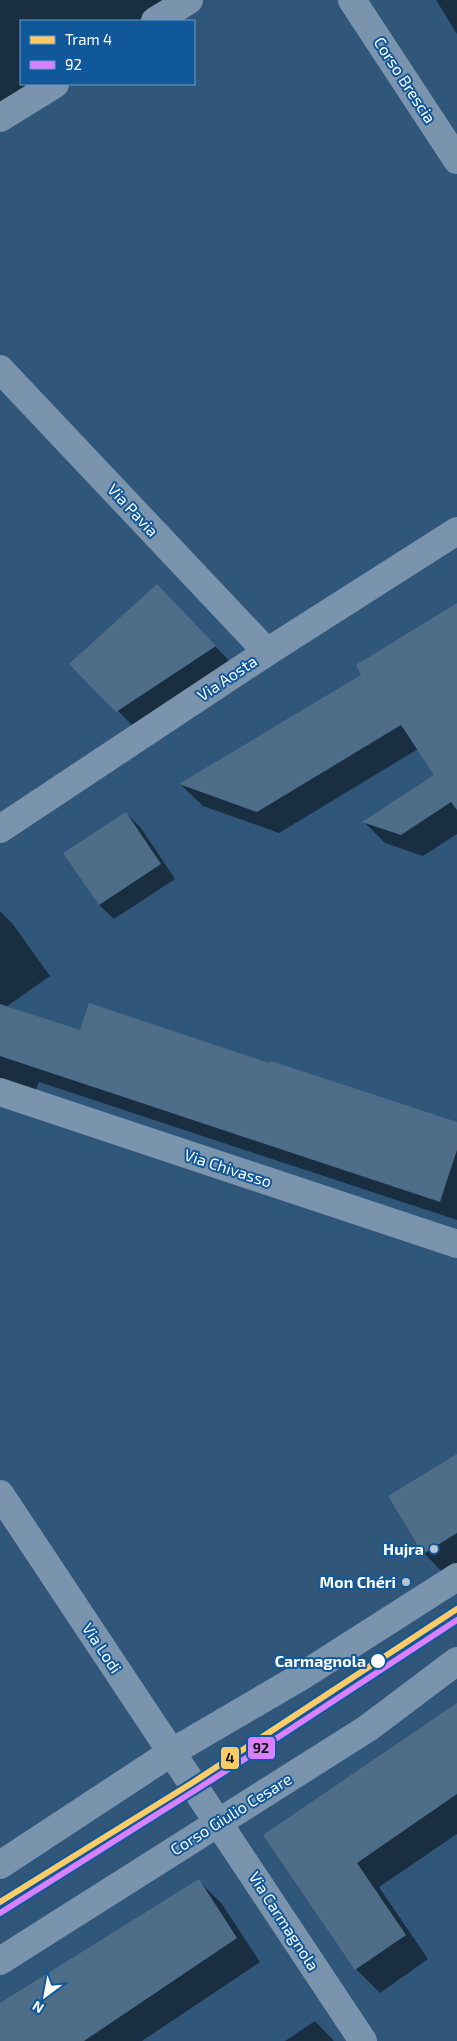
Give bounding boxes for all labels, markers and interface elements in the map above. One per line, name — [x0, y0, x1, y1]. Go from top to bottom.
legend — [20, 20, 195, 85]
text: Tram 4 — [65, 30, 112, 48]
street label: Corso Brescia — [371, 33, 440, 126]
text: 92 — [65, 55, 82, 73]
street label: Via Pavia — [104, 479, 163, 540]
street label: Via Aosta — [193, 651, 260, 704]
street label: Via Chivasso — [182, 1144, 274, 1191]
place label: Hujra — [383, 1539, 424, 1558]
marker: Hujra — [428, 1543, 440, 1555]
place label: Mon Chéri — [320, 1572, 396, 1591]
marker: Mon Chéri — [400, 1576, 412, 1588]
street label: Via Lodi — [79, 1619, 126, 1676]
place label: Carmagnola — [275, 1651, 366, 1670]
marker: Carmagnola — [369, 1652, 387, 1670]
line badge: 92 — [247, 1736, 276, 1760]
text: 92 — [253, 1739, 269, 1756]
line badge: 4 — [220, 1746, 240, 1770]
text: 4 — [226, 1749, 235, 1766]
street label: Corso Giulio Cesare — [167, 1769, 295, 1859]
street label: Via Carmagnola — [245, 1868, 323, 1974]
north arrow — [20, 1971, 70, 2021]
text: N — [29, 1998, 47, 2017]

